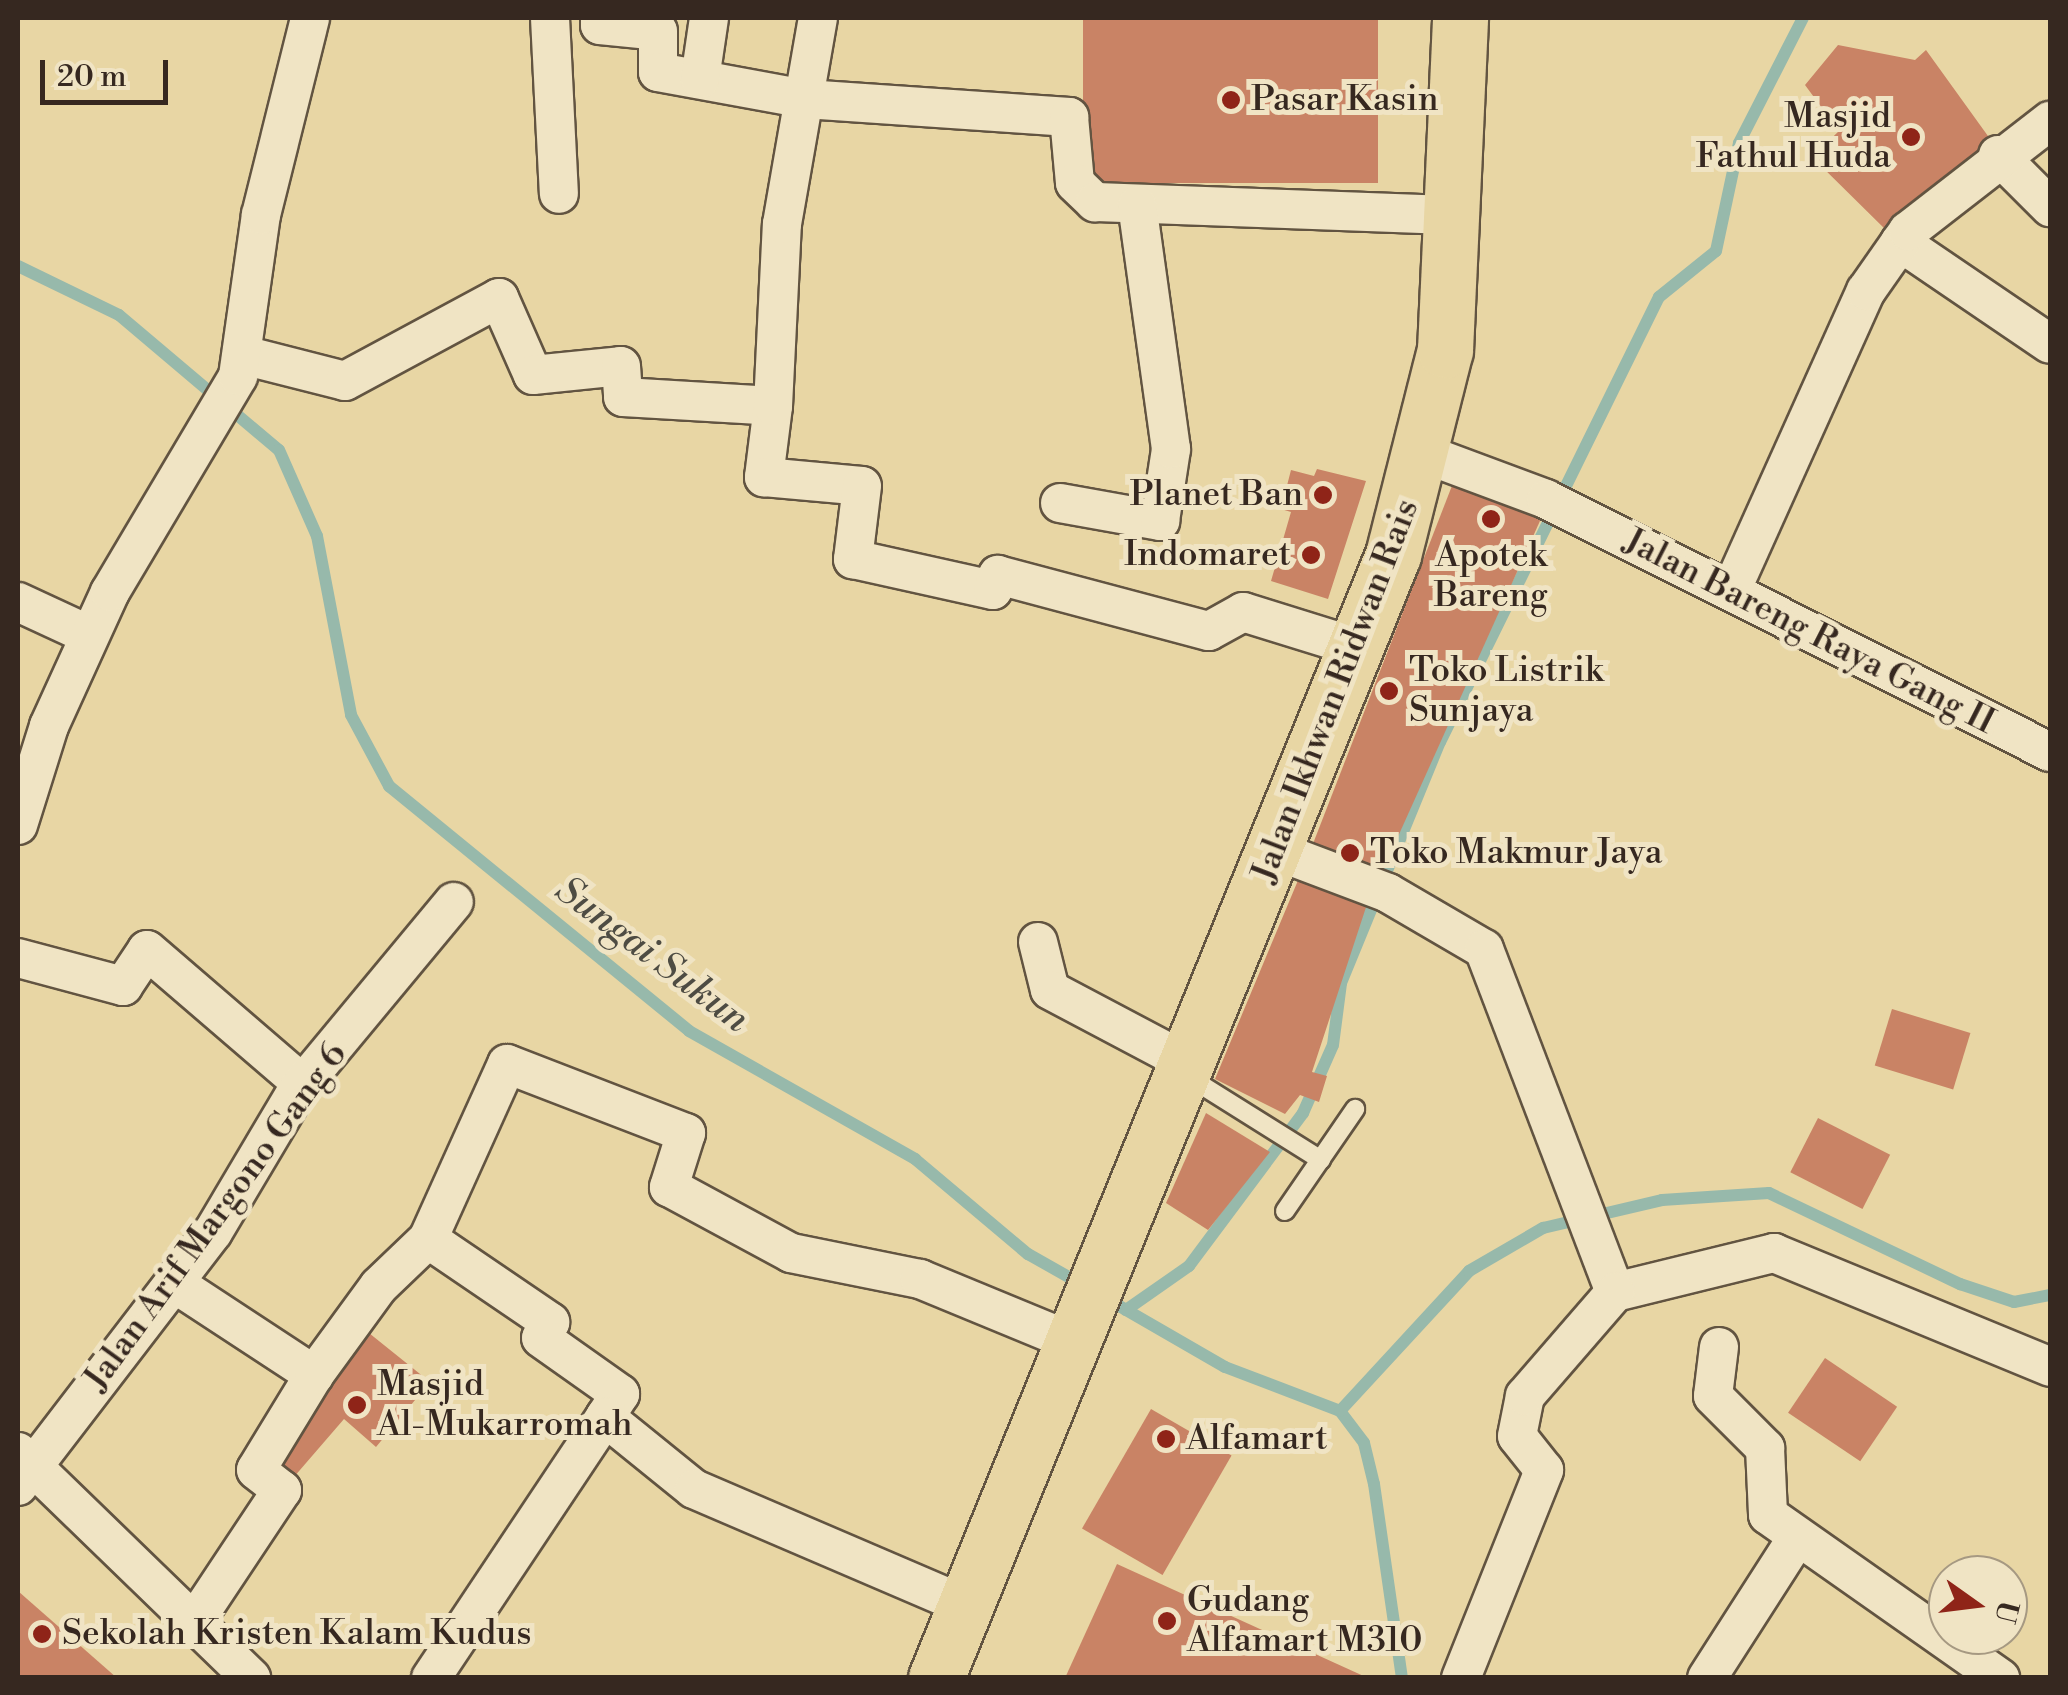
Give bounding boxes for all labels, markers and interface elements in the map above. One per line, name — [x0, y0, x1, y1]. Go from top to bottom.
scale bar — [45, 40, 172, 102]
text: 20 m — [57, 58, 126, 96]
place label: Pasar Kasin — [1251, 79, 1439, 121]
marker: Pasar Kasin — [1220, 89, 1242, 111]
place label: Masjid Fathul Huda — [1696, 96, 1891, 178]
marker: Masjid Fathul Huda — [1900, 126, 1922, 148]
place label: Planet Ban — [1130, 474, 1303, 516]
marker: Planet Ban — [1312, 484, 1334, 506]
street label: Jalan Ikhwan Ridwan Rais — [1244, 494, 1428, 888]
marker: Apotek Bareng — [1480, 508, 1502, 530]
street label: Jalan Bareng Raya Gang II — [1617, 520, 2001, 744]
place label: Indomaret — [1124, 534, 1291, 576]
place label: Apotek Bareng — [1434, 535, 1548, 617]
marker: Indomaret — [1300, 544, 1322, 566]
place label: Toko Listrik Sunjaya — [1409, 650, 1603, 732]
marker: Toko Listrik Sunjaya — [1378, 680, 1400, 702]
place label: Toko Makmur Jaya — [1370, 832, 1663, 874]
marker: Toko Makmur Jaya — [1339, 842, 1361, 864]
water label: Sungai Sukun — [546, 867, 758, 1043]
street label: Jalan Arif Margono Gang 6 — [76, 1035, 356, 1399]
place label: Masjid Al-Mukarromah — [377, 1364, 633, 1446]
marker: Masjid Al-Mukarromah — [346, 1394, 368, 1416]
place label: Alfamart — [1186, 1418, 1328, 1460]
marker: Alfamart — [1155, 1428, 1177, 1450]
north arrow — [1928, 1555, 2028, 1655]
place label: Gudang Alfamart M310 — [1187, 1580, 1422, 1662]
text: U — [1986, 1597, 2025, 1627]
marker: Gudang Alfamart M310 — [1156, 1610, 1178, 1632]
place label: Sekolah Kristen Kalam Kudus — [62, 1613, 532, 1655]
marker: Sekolah Kristen Kalam Kudus — [31, 1623, 53, 1645]

